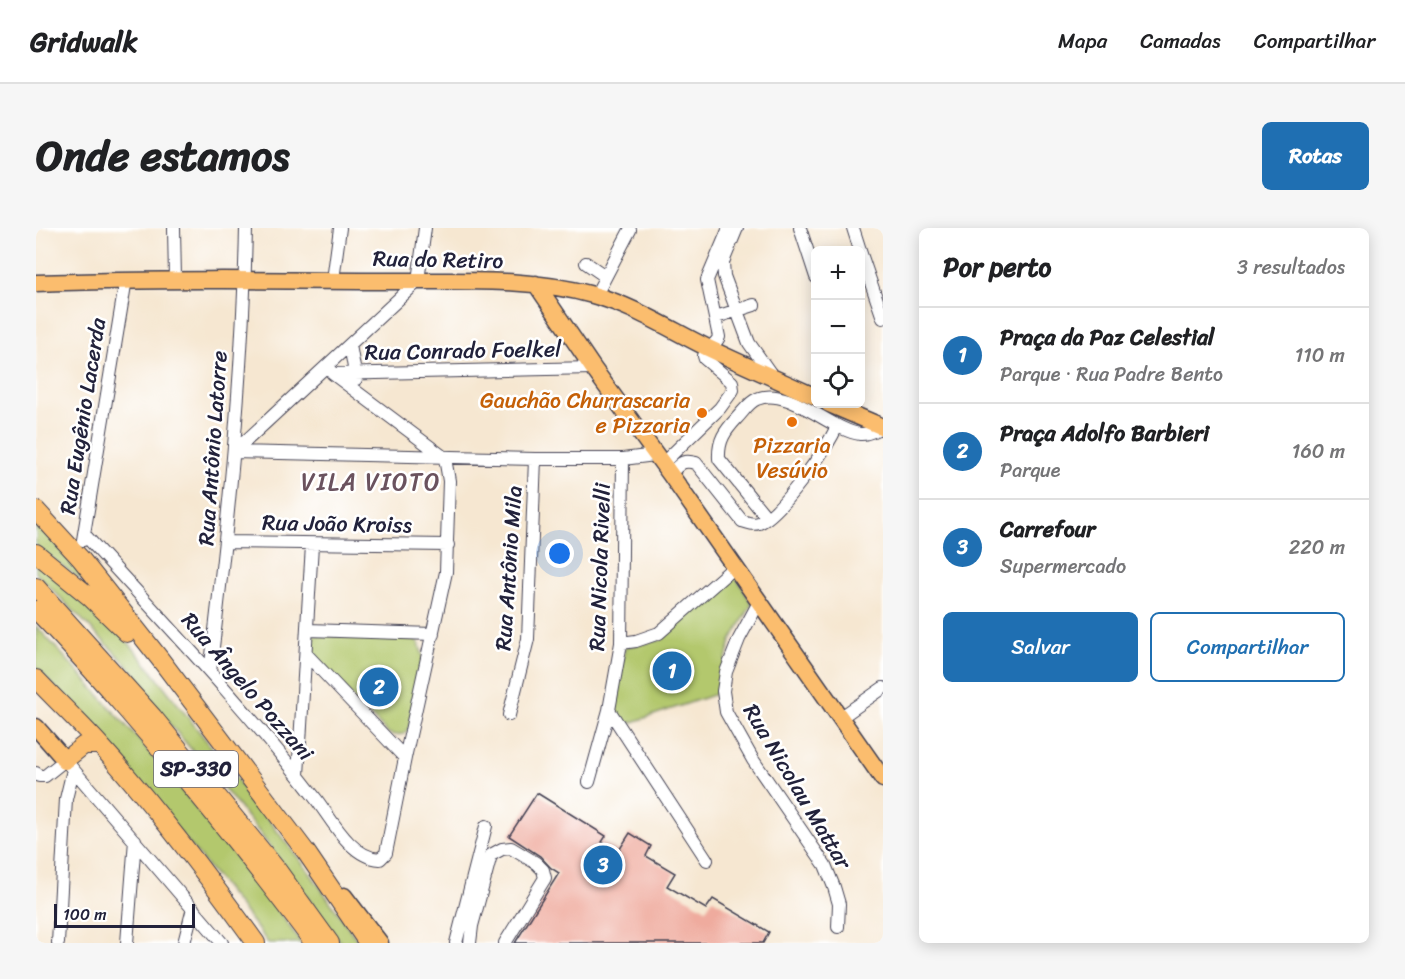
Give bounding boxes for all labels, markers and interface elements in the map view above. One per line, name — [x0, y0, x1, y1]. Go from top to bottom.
text: Gridwalk — [30, 17, 138, 66]
text: Mapa — [1058, 22, 1107, 60]
text: Camadas — [1140, 22, 1221, 60]
text: Compartilhar — [1254, 22, 1375, 60]
text: Onde estamos — [36, 119, 290, 193]
button: Rotas — [1262, 122, 1369, 190]
street label: Rua do Retiro — [372, 239, 504, 280]
text: Por perto — [943, 244, 1051, 290]
map controls — [811, 246, 865, 408]
button: + — [811, 246, 865, 300]
text: 3 resultados — [1237, 250, 1345, 285]
button: − — [811, 300, 865, 354]
street label: Rua Eugênio Lacerda — [48, 314, 117, 517]
text: Praça da Paz Celestial — [1000, 318, 1214, 357]
street label: Rua Conrado Foelkel — [364, 329, 562, 372]
text: 1 — [958, 338, 967, 373]
text: 110 m — [1295, 338, 1345, 373]
street label: Rua Antônio Latorre — [186, 349, 239, 547]
button: locate — [811, 354, 865, 408]
text: Parque · Rua Padre Bento — [1000, 357, 1223, 392]
place label: Gauchão Churrascaria e Pizzaria — [480, 381, 691, 445]
marker: Gauchão Churrascaria e Pizzaria — [695, 406, 709, 420]
text: Praça Adolfo Barbieri — [1000, 414, 1209, 453]
marker: Pizzaria Vesúvio — [785, 415, 799, 429]
place label: Pizzaria Vesúvio — [753, 426, 831, 490]
text: 2 — [957, 434, 968, 469]
text: 160 m — [1292, 434, 1345, 469]
text: Parque — [1000, 453, 1060, 488]
district label: VILA VIOTO — [301, 461, 441, 503]
street label: Rua Nicola Rivelli — [577, 481, 622, 652]
street label: Rua Antônio Mila — [483, 484, 534, 652]
street label: Rua João Kroiss — [262, 503, 412, 544]
text: Carrefour — [1000, 510, 1095, 549]
text: 3 — [957, 530, 968, 565]
text: 220 m — [1289, 530, 1345, 565]
your location — [545, 539, 574, 568]
text: Supermercado — [1000, 549, 1126, 584]
street label: Rua Ângelo Pozzani — [171, 603, 324, 771]
button: Salvar — [943, 612, 1138, 682]
button: Compartilhar — [1150, 612, 1345, 682]
pin: 1 — [652, 648, 692, 694]
pin: 2 — [360, 664, 398, 710]
street label: Rua Nicolau Mattar — [733, 696, 864, 878]
road number: SP-330 — [154, 751, 238, 787]
pin: 3 — [584, 842, 622, 888]
text: 100 m — [63, 900, 107, 929]
scale bar — [54, 901, 195, 928]

